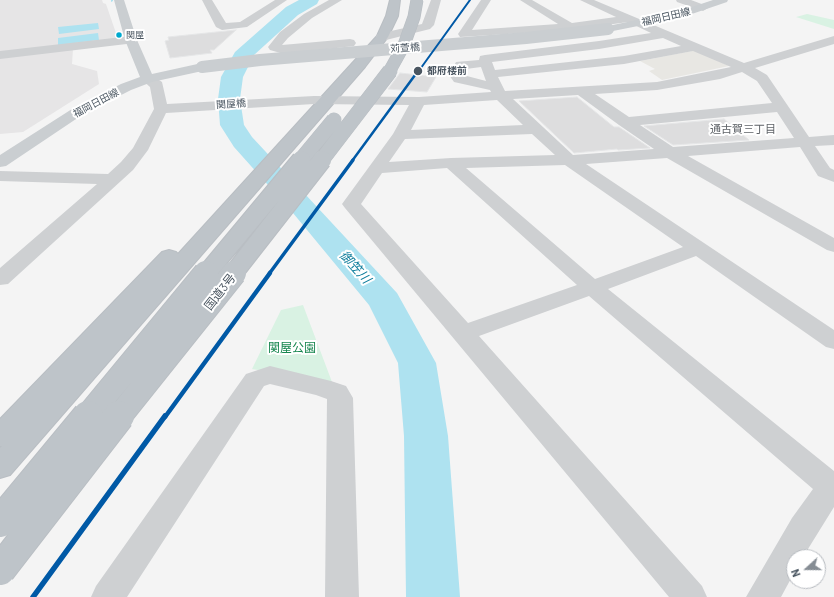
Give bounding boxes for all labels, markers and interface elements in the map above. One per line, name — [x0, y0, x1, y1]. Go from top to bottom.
street label: 福岡日田線 — [640, 6, 692, 28]
marker: 関屋 — [114, 30, 124, 40]
place label: 関屋 — [126, 30, 144, 40]
street label: 苅萱橋 — [390, 41, 420, 55]
marker: 都府楼前 — [412, 65, 424, 77]
place label: 都府楼前 — [427, 65, 467, 77]
street label: 福岡日田線 — [71, 86, 121, 120]
street label: 関屋橋 — [216, 97, 246, 111]
district label: 通古賀三丁目 — [710, 122, 776, 136]
water label: 御笠川 — [336, 247, 374, 287]
street label: 国道3号 — [201, 271, 239, 313]
park label: 関屋公園 — [268, 341, 316, 355]
north arrow — [786, 549, 826, 589]
text: N — [788, 567, 803, 579]

